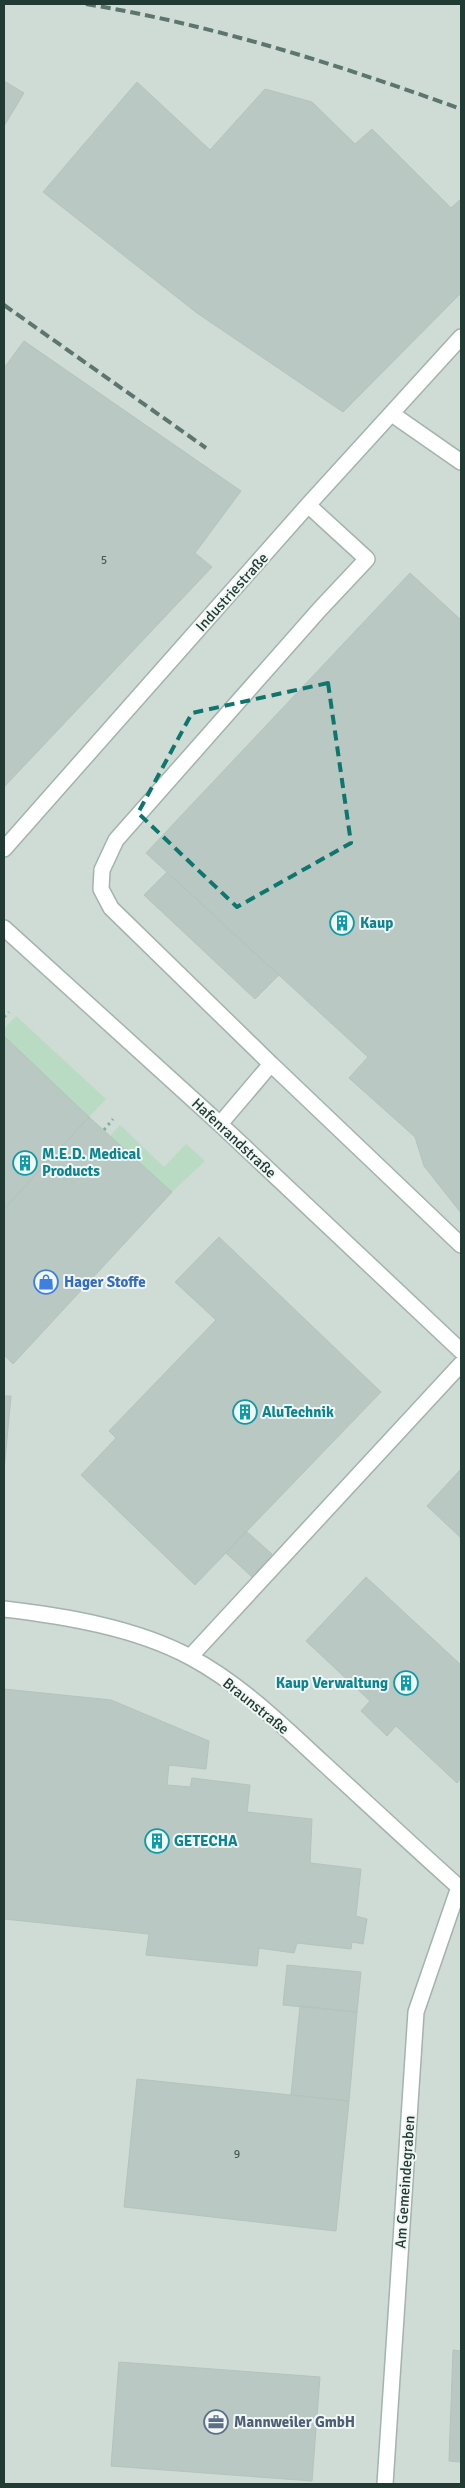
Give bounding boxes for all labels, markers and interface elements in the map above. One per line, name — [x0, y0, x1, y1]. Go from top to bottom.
street label: Industriestraße — [192, 549, 272, 635]
house number: 5 — [101, 553, 107, 568]
building icon: Kaup — [329, 910, 355, 936]
place label: Kaup — [360, 914, 393, 932]
street label: Hafenrandstraße — [188, 1094, 280, 1182]
place label: M.E.D. Medical Products — [42, 1145, 141, 1180]
building icon: M.E.D. Medical Products — [12, 1150, 38, 1176]
shop icon: Hager Stoffe — [33, 1269, 59, 1295]
place label: Hager Stoffe — [64, 1273, 146, 1291]
building icon: AluTechnik — [232, 1399, 258, 1425]
place label: AluTechnik — [262, 1403, 334, 1421]
building icon: Kaup Verwaltung — [393, 1670, 419, 1696]
street label: Braunstraße — [219, 1674, 293, 1738]
place label: Kaup Verwaltung — [276, 1674, 388, 1692]
building icon: GETECHA — [144, 1828, 170, 1854]
place label: GETECHA — [174, 1832, 238, 1850]
street label: Am Gemeindegraben — [391, 2115, 419, 2249]
house number: 9 — [234, 2147, 240, 2162]
office icon: Mannweiler GmbH — [203, 2409, 229, 2435]
place label: Mannweiler GmbH — [234, 2413, 355, 2431]

